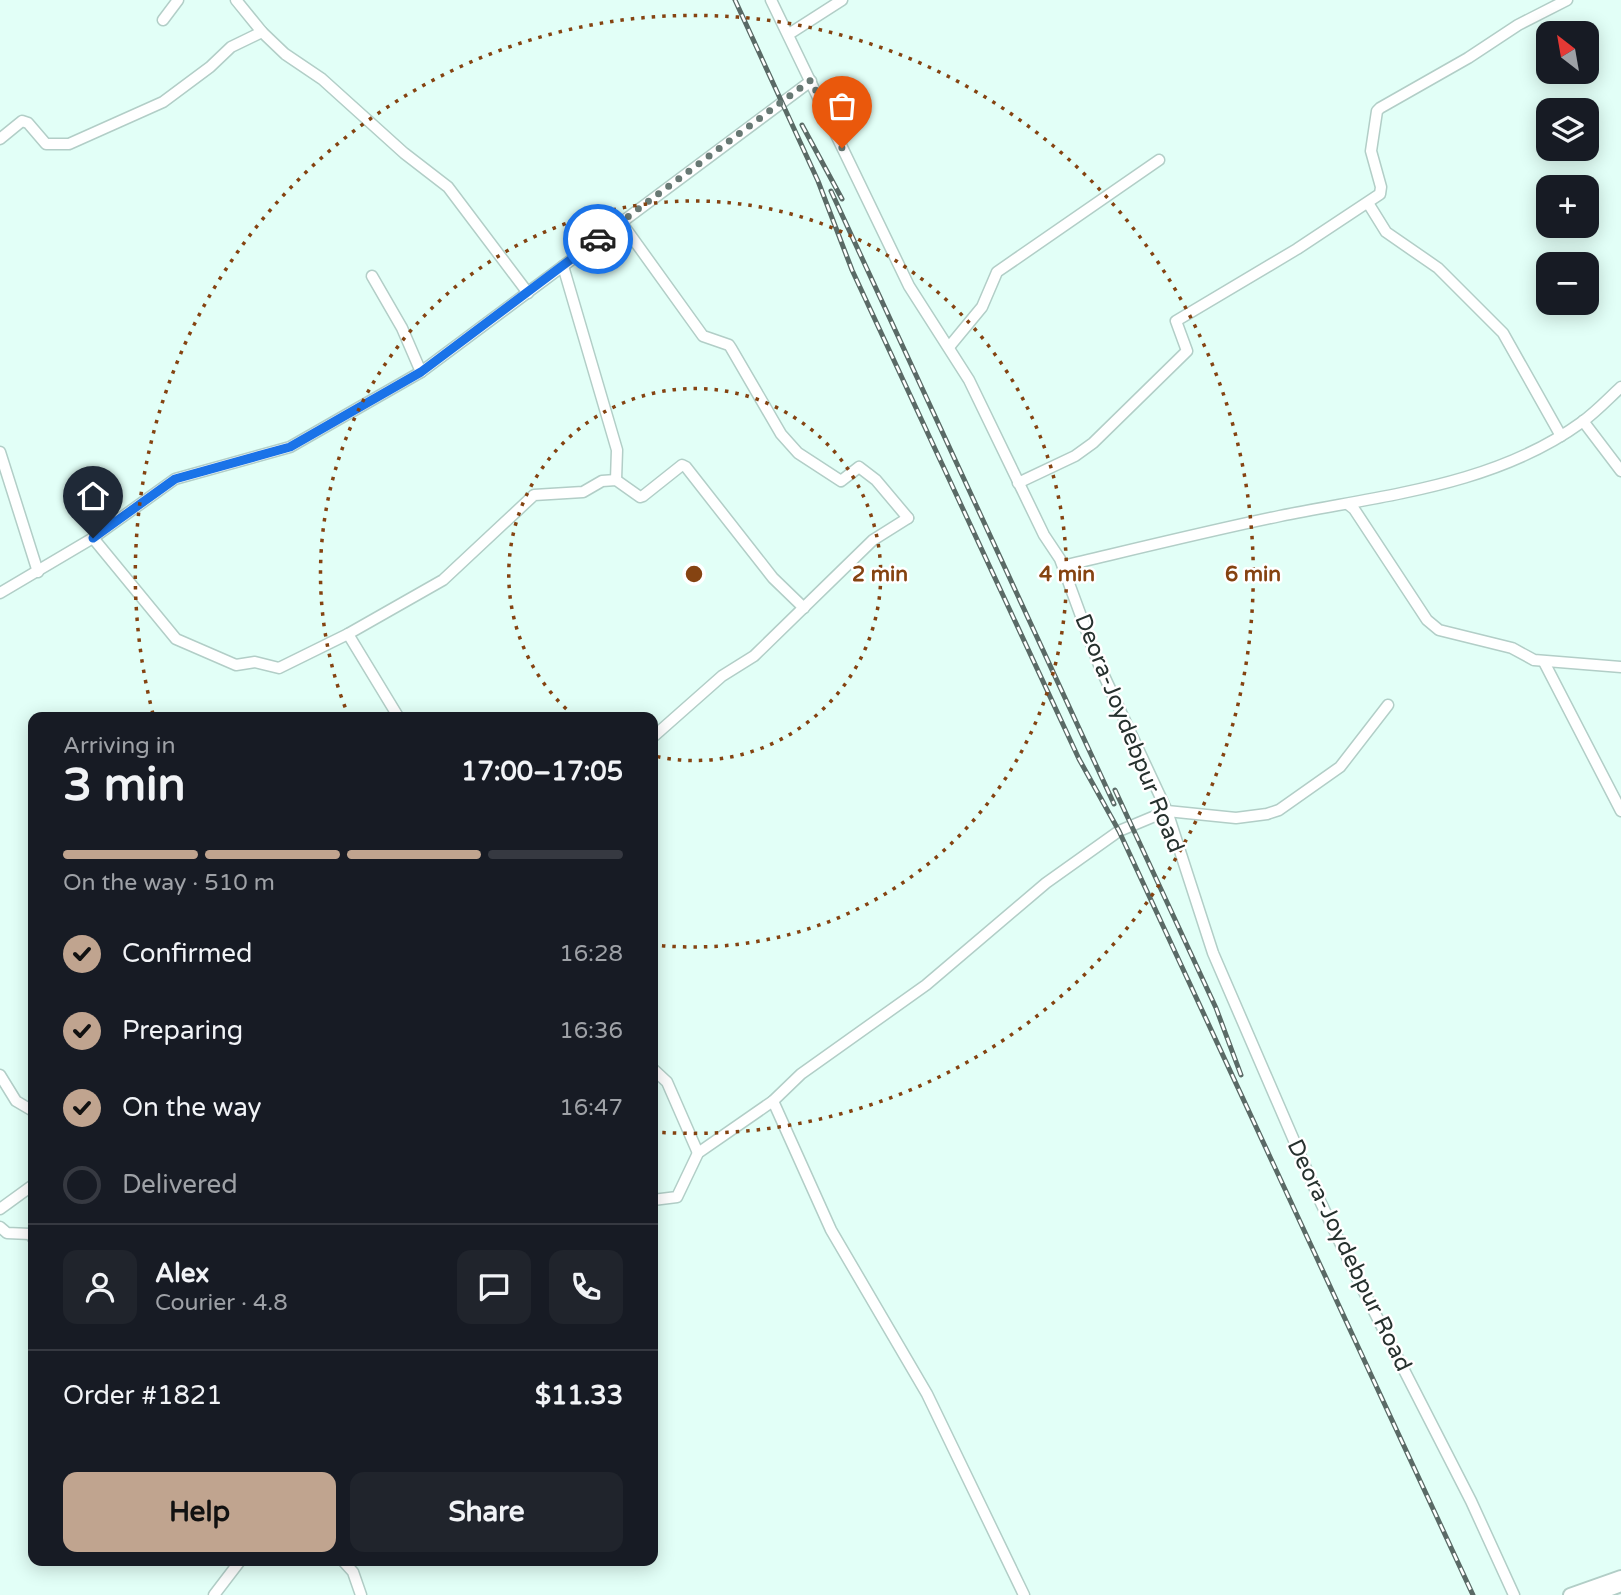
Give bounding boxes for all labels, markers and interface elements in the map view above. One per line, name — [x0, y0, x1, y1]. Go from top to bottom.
north arrow — [1536, 21, 1600, 84]
map controls — [1536, 21, 1599, 315]
pin — [812, 76, 872, 148]
icon: bag — [823, 87, 861, 125]
button: layers — [1536, 98, 1599, 161]
button: + — [1536, 175, 1599, 238]
courier — [563, 204, 633, 274]
icon: car — [579, 220, 617, 258]
button: − — [1536, 252, 1599, 315]
pin — [63, 466, 123, 538]
icon: home — [74, 477, 112, 515]
centre of rings — [682, 562, 706, 586]
text: 2 min — [852, 562, 908, 587]
text: 4 min — [1039, 562, 1095, 587]
text: 6 min — [1225, 562, 1281, 587]
street label: Deora-Joydebpur Road — [1068, 610, 1190, 857]
text: Arriving in — [63, 732, 176, 760]
text: 17:00–17:05 — [461, 756, 623, 787]
text: 3 min — [63, 758, 186, 813]
text: On the way · 510 m — [63, 869, 275, 897]
icon: check — [63, 935, 101, 973]
text: Confirmed — [122, 938, 252, 969]
text: 16:28 — [559, 940, 623, 968]
icon: check — [63, 1012, 101, 1050]
text: Preparing — [122, 1015, 243, 1046]
text: 16:36 — [559, 1017, 623, 1045]
icon: check — [63, 1089, 101, 1127]
text: On the way — [122, 1092, 262, 1123]
text: 16:47 — [559, 1094, 623, 1122]
street label: Deora-Joydebpur Road — [1281, 1135, 1418, 1376]
text: Delivered — [122, 1169, 238, 1200]
button: person — [63, 1250, 137, 1324]
button: chat — [457, 1250, 531, 1324]
button: phone — [549, 1250, 623, 1324]
text: Alex — [155, 1258, 209, 1289]
text: Courier · 4.8 — [155, 1289, 288, 1317]
text: Order #1821 — [63, 1380, 223, 1411]
text: $11.33 — [535, 1380, 623, 1411]
button: Help — [63, 1472, 336, 1552]
button: Share — [350, 1472, 623, 1552]

